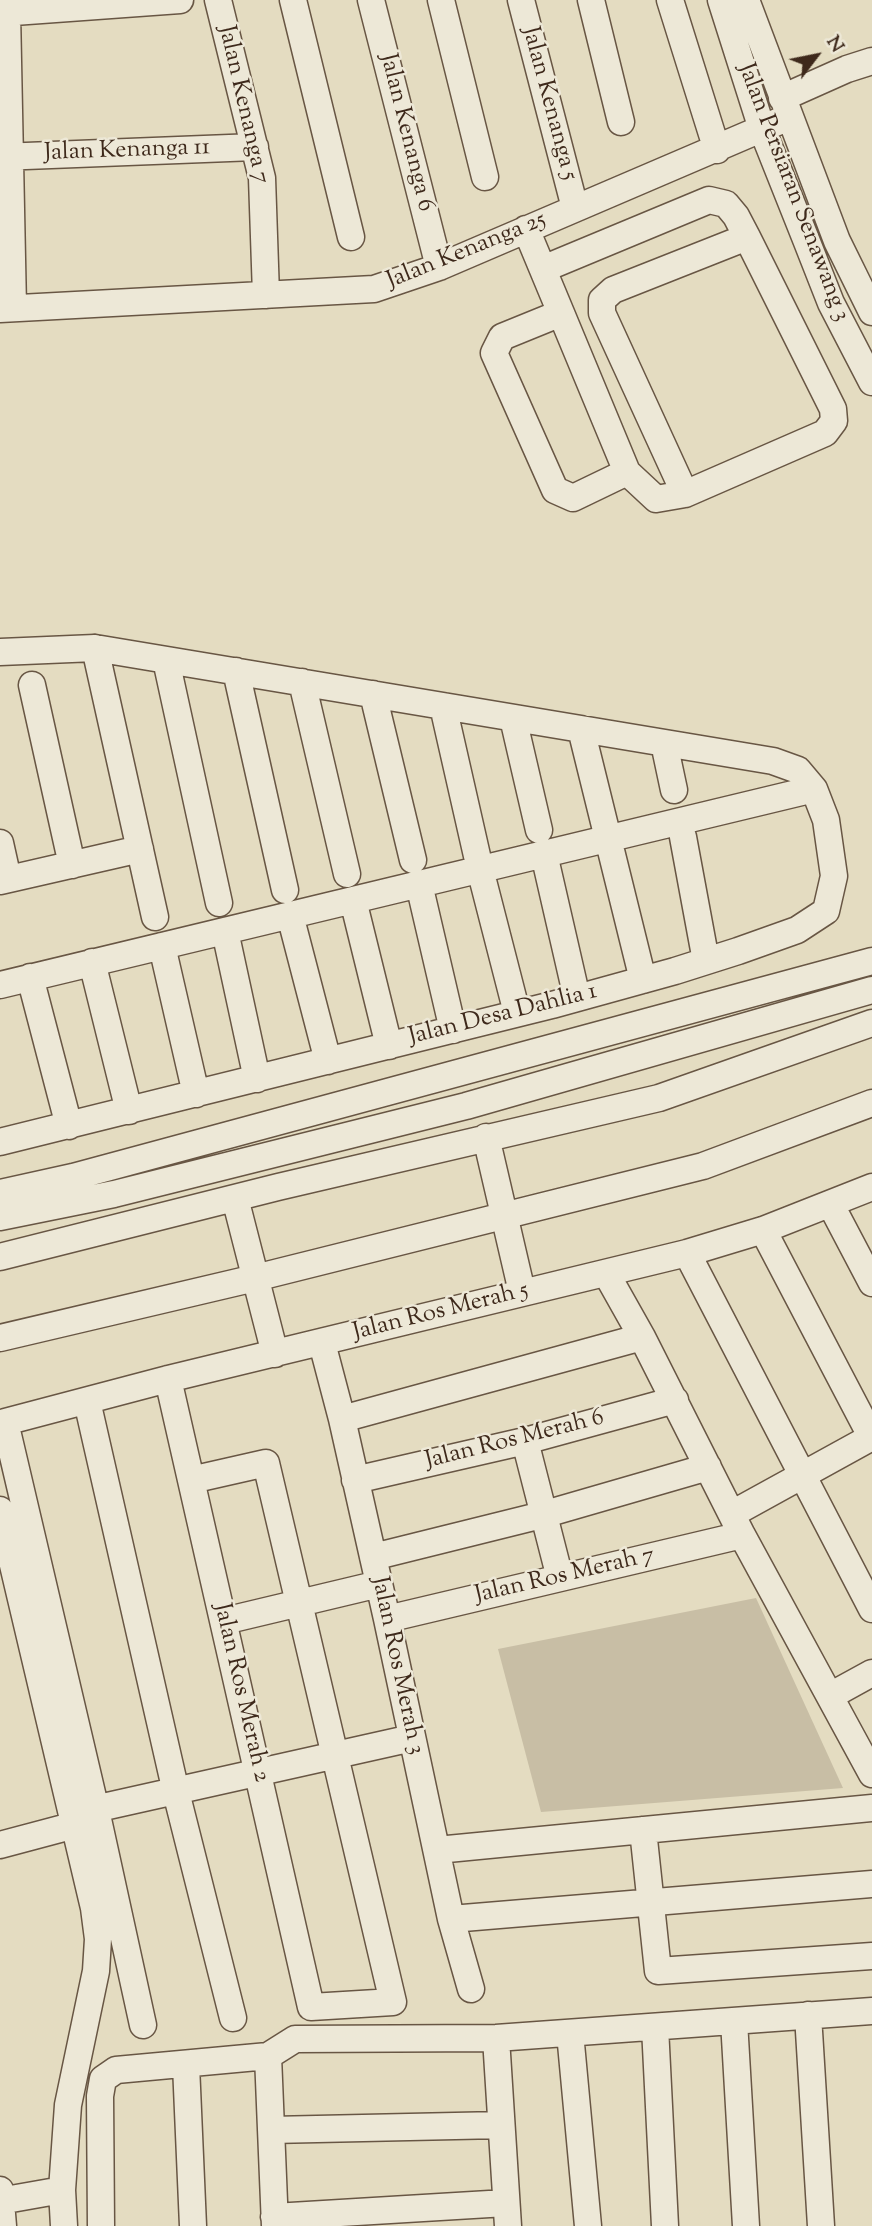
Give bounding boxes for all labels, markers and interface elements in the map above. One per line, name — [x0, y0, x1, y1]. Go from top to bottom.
north arrow — [781, 21, 851, 91]
street label: Jalan Kenanga 7 — [210, 23, 274, 187]
street label: Jalan Kenanga 5 — [514, 24, 582, 184]
text: N — [819, 31, 850, 58]
street label: Jalan Kenanga 6 — [371, 51, 439, 215]
street label: Jalan Persiaran Senawang 3 — [729, 60, 855, 326]
street label: Jalan Kenanga 11 — [44, 135, 210, 169]
street label: Jalan Kenanga 25 — [383, 207, 551, 297]
street label: Jalan Desa Dahlia 1 — [406, 979, 600, 1053]
street label: Jalan Ros Merah 5 — [350, 1277, 532, 1349]
street label: Jalan Ros Merah 6 — [423, 1405, 607, 1477]
street label: Jalan Ros Merah 7 — [472, 1542, 658, 1612]
street label: Jalan Ros Merah 3 — [363, 1574, 429, 1758]
street label: Jalan Ros Merah 2 — [205, 1601, 275, 1785]

